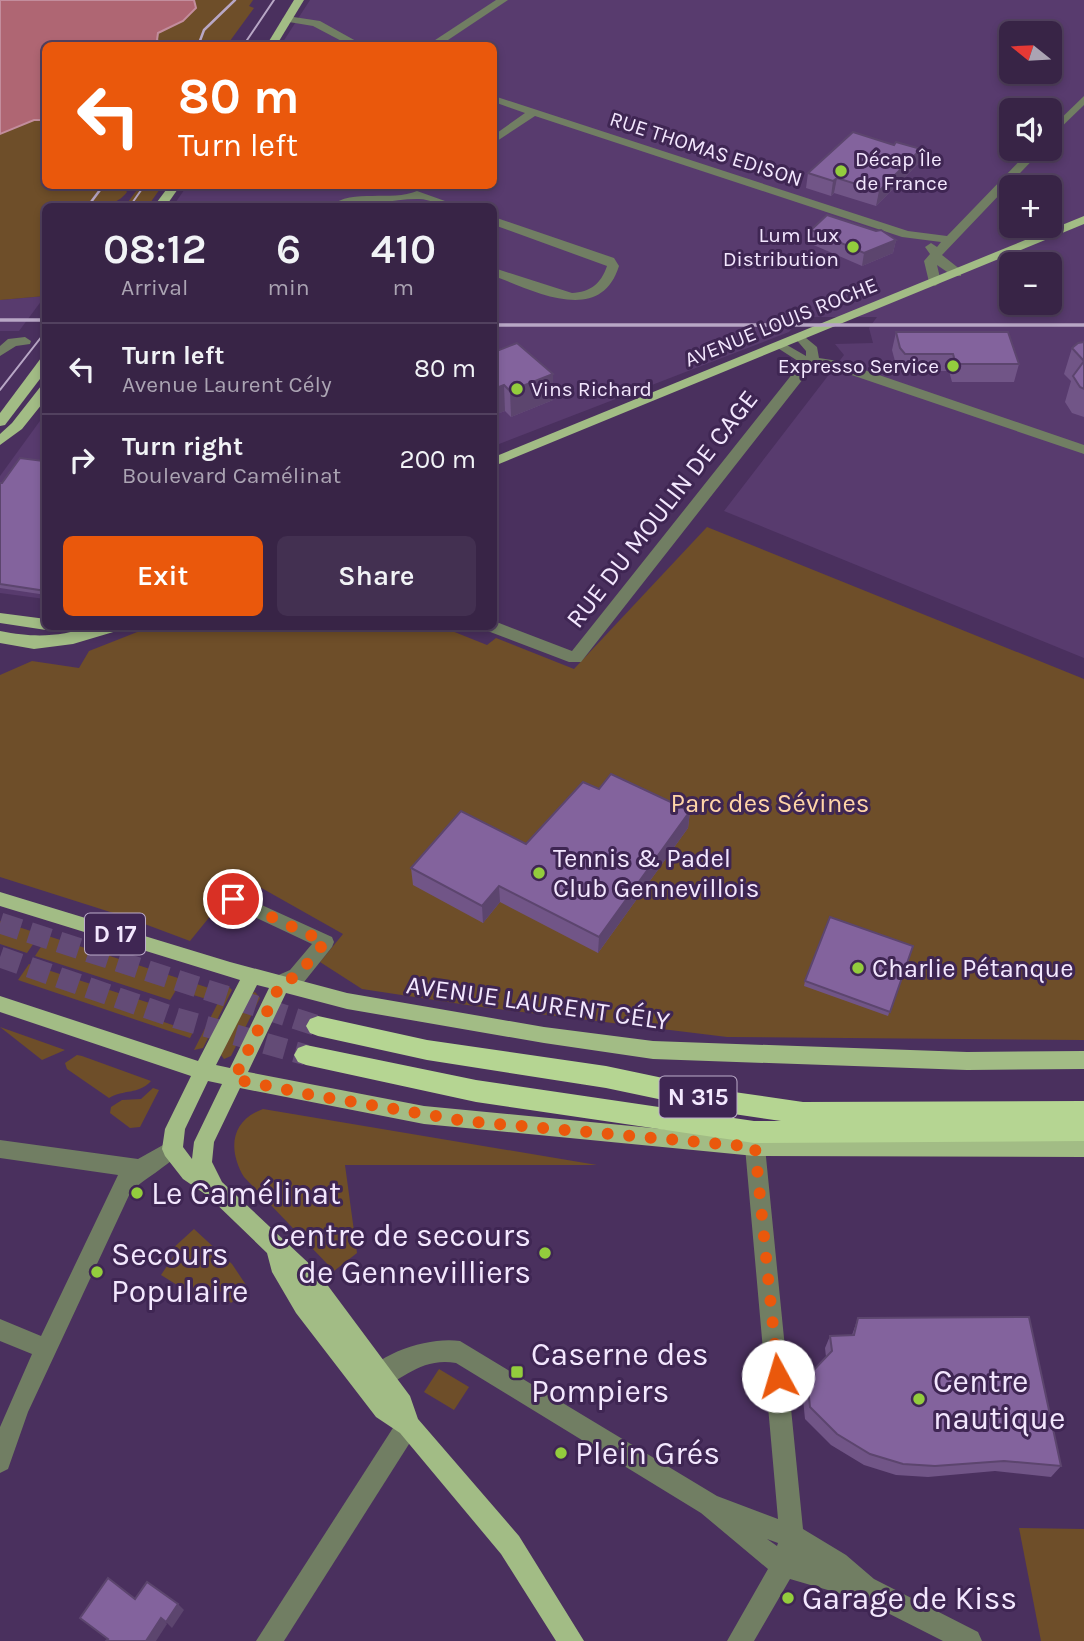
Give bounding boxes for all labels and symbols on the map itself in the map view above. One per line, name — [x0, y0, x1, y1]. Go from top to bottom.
north arrow — [999, 21, 1062, 84]
street label: RUE THOMAS EDISON — [607, 107, 805, 191]
place label: Décap Île de France — [855, 147, 948, 195]
marker: Décap Île de France — [833, 163, 849, 179]
place label: Lum Lux Distribution — [723, 223, 839, 271]
marker: Lum Lux Distribution — [845, 239, 861, 255]
street label: AVENUE LOUIS ROCHE — [681, 272, 881, 372]
place label: Expresso Service — [778, 354, 939, 378]
marker: Expresso Service — [945, 358, 961, 374]
place label: Vins Richard — [531, 377, 652, 401]
marker: Vins Richard — [509, 381, 525, 397]
street label: RUE DU MOULIN DE CAGE — [559, 384, 765, 634]
park label: Parc des Sévines — [671, 788, 869, 819]
place label: Tennis & Padel Club Gennevillois — [553, 843, 759, 904]
marker: Tennis & Padel Club Gennevillois — [531, 865, 547, 881]
pin — [203, 869, 263, 929]
road number: D 17 — [85, 914, 145, 954]
place label: Charlie Pétanque — [872, 953, 1074, 984]
marker: Charlie Pétanque — [850, 960, 866, 976]
street label: AVENUE LAURENT CÉLY — [404, 968, 673, 1037]
road number: N 315 — [660, 1077, 736, 1118]
place label: Le Camélinat — [151, 1175, 341, 1212]
marker: Le Camélinat — [129, 1185, 145, 1201]
place label: Centre de secours de Gennevilliers — [270, 1217, 531, 1291]
place label: Secours Populaire — [111, 1236, 248, 1310]
marker: Centre de secours de Gennevilliers — [537, 1245, 553, 1261]
marker: Secours Populaire — [89, 1264, 105, 1280]
place label: Caserne des Pompiers — [531, 1336, 709, 1410]
position arrow — [741, 1339, 815, 1413]
place label: Centre nautique — [933, 1363, 1065, 1437]
marker: Caserne des Pompiers — [509, 1364, 525, 1380]
marker: Centre nautique — [911, 1391, 927, 1407]
place label: Plein Grés — [575, 1435, 720, 1472]
marker: Plein Grés — [553, 1445, 569, 1461]
place label: Garage de Kiss — [802, 1580, 1017, 1617]
marker: Garage de Kiss — [780, 1590, 796, 1606]

